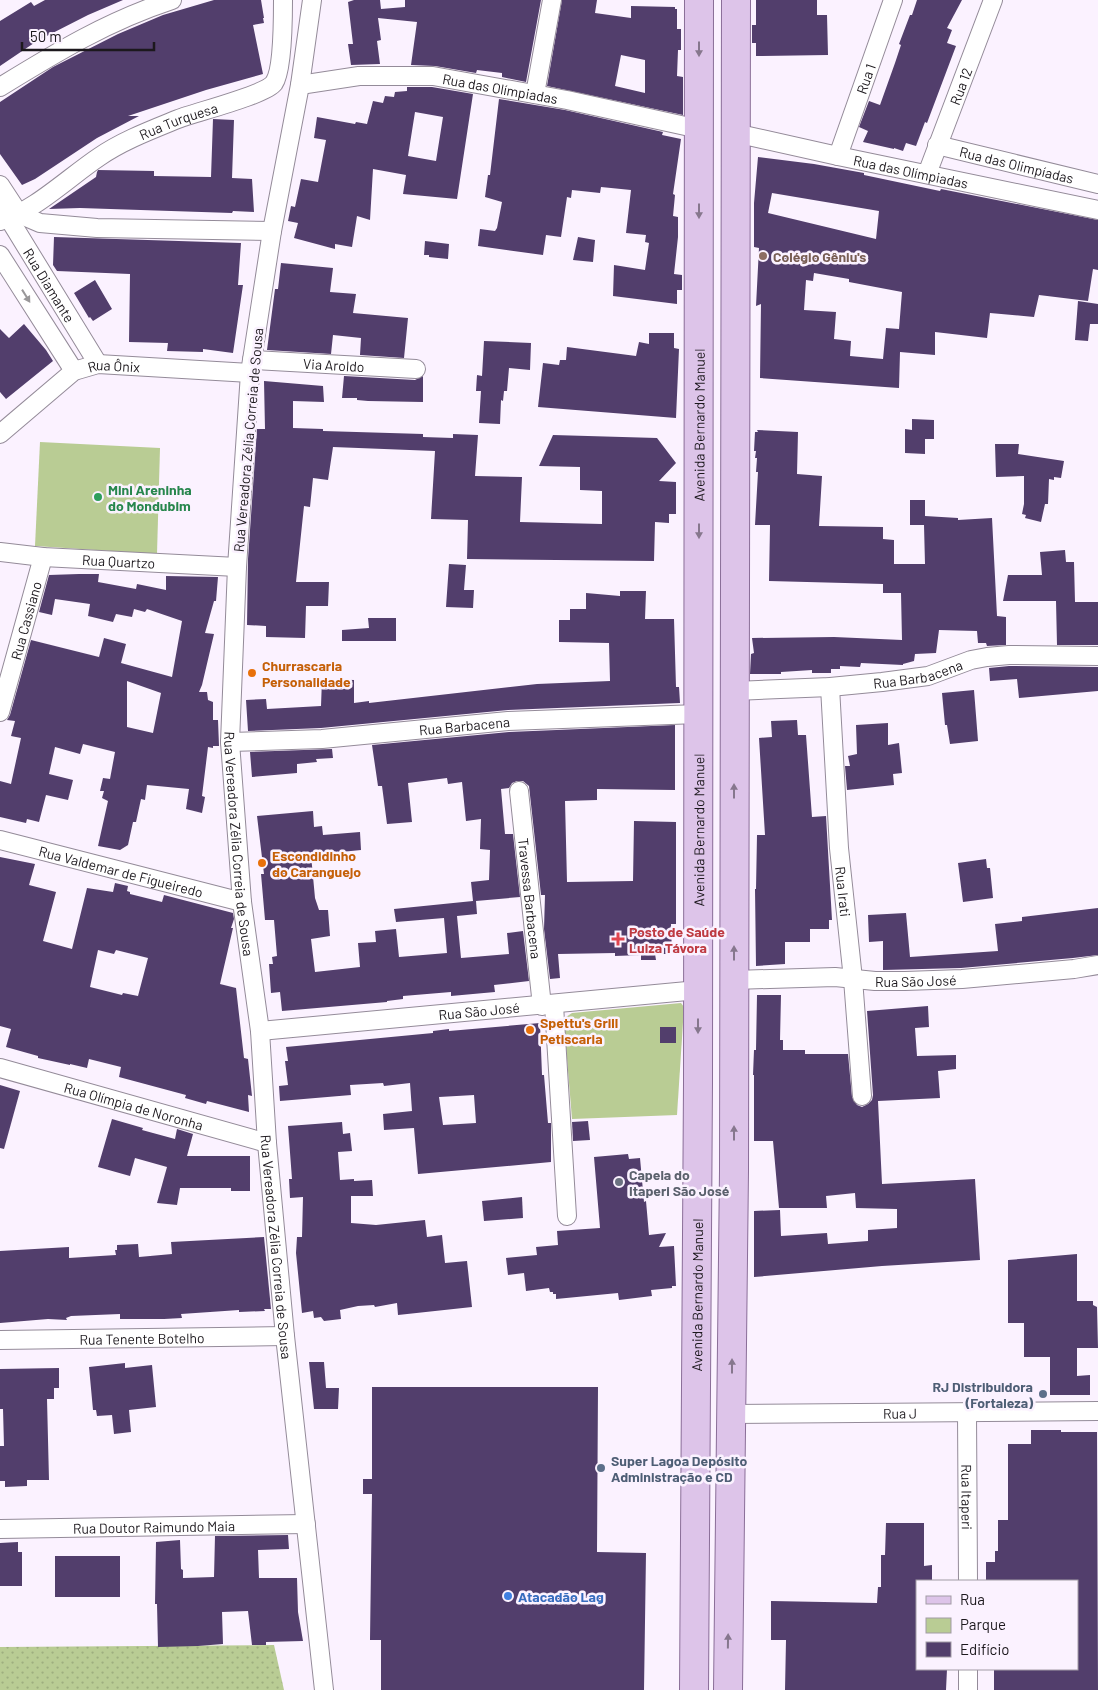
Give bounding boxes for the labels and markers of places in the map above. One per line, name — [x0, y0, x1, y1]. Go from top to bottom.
place label: Colégio Gêniu's — [773, 248, 866, 265]
marker: Colégio Gêniu's — [757, 250, 769, 262]
place label: Mini Areninha do Mondubim — [108, 481, 192, 514]
marker: Mini Areninha do Mondubim — [92, 491, 104, 503]
place label: Churrascaria Personalidade — [262, 657, 351, 690]
marker: Churrascaria Personalidade — [246, 667, 258, 679]
place label: Escondidinho do Caranguejo — [272, 847, 361, 880]
marker: Escondidinho do Caranguejo — [256, 857, 268, 869]
place label: Posto de Saúde Luiza Távora — [629, 923, 725, 956]
marker: Posto de Saúde Luiza Távora — [611, 932, 625, 946]
place label: Spettu's Grill Petiscaria — [540, 1014, 618, 1047]
marker: Spettu's Grill Petiscaria — [524, 1024, 536, 1036]
place label: Capela do Itaperi São José — [629, 1166, 730, 1199]
marker: Capela do Itaperi São José — [613, 1176, 625, 1188]
place label: RJ Distribuidora (Fortaleza) — [932, 1378, 1033, 1411]
marker: RJ Distribuidora (Fortaleza) — [1037, 1388, 1049, 1400]
place label: Super Lagoa Depósito Administração e CD — [611, 1452, 748, 1485]
marker: Super Lagoa Depósito Administração e CD — [595, 1462, 607, 1474]
place label: Atacadão Lag — [518, 1588, 604, 1605]
marker: Atacadão Lag — [502, 1590, 514, 1602]

